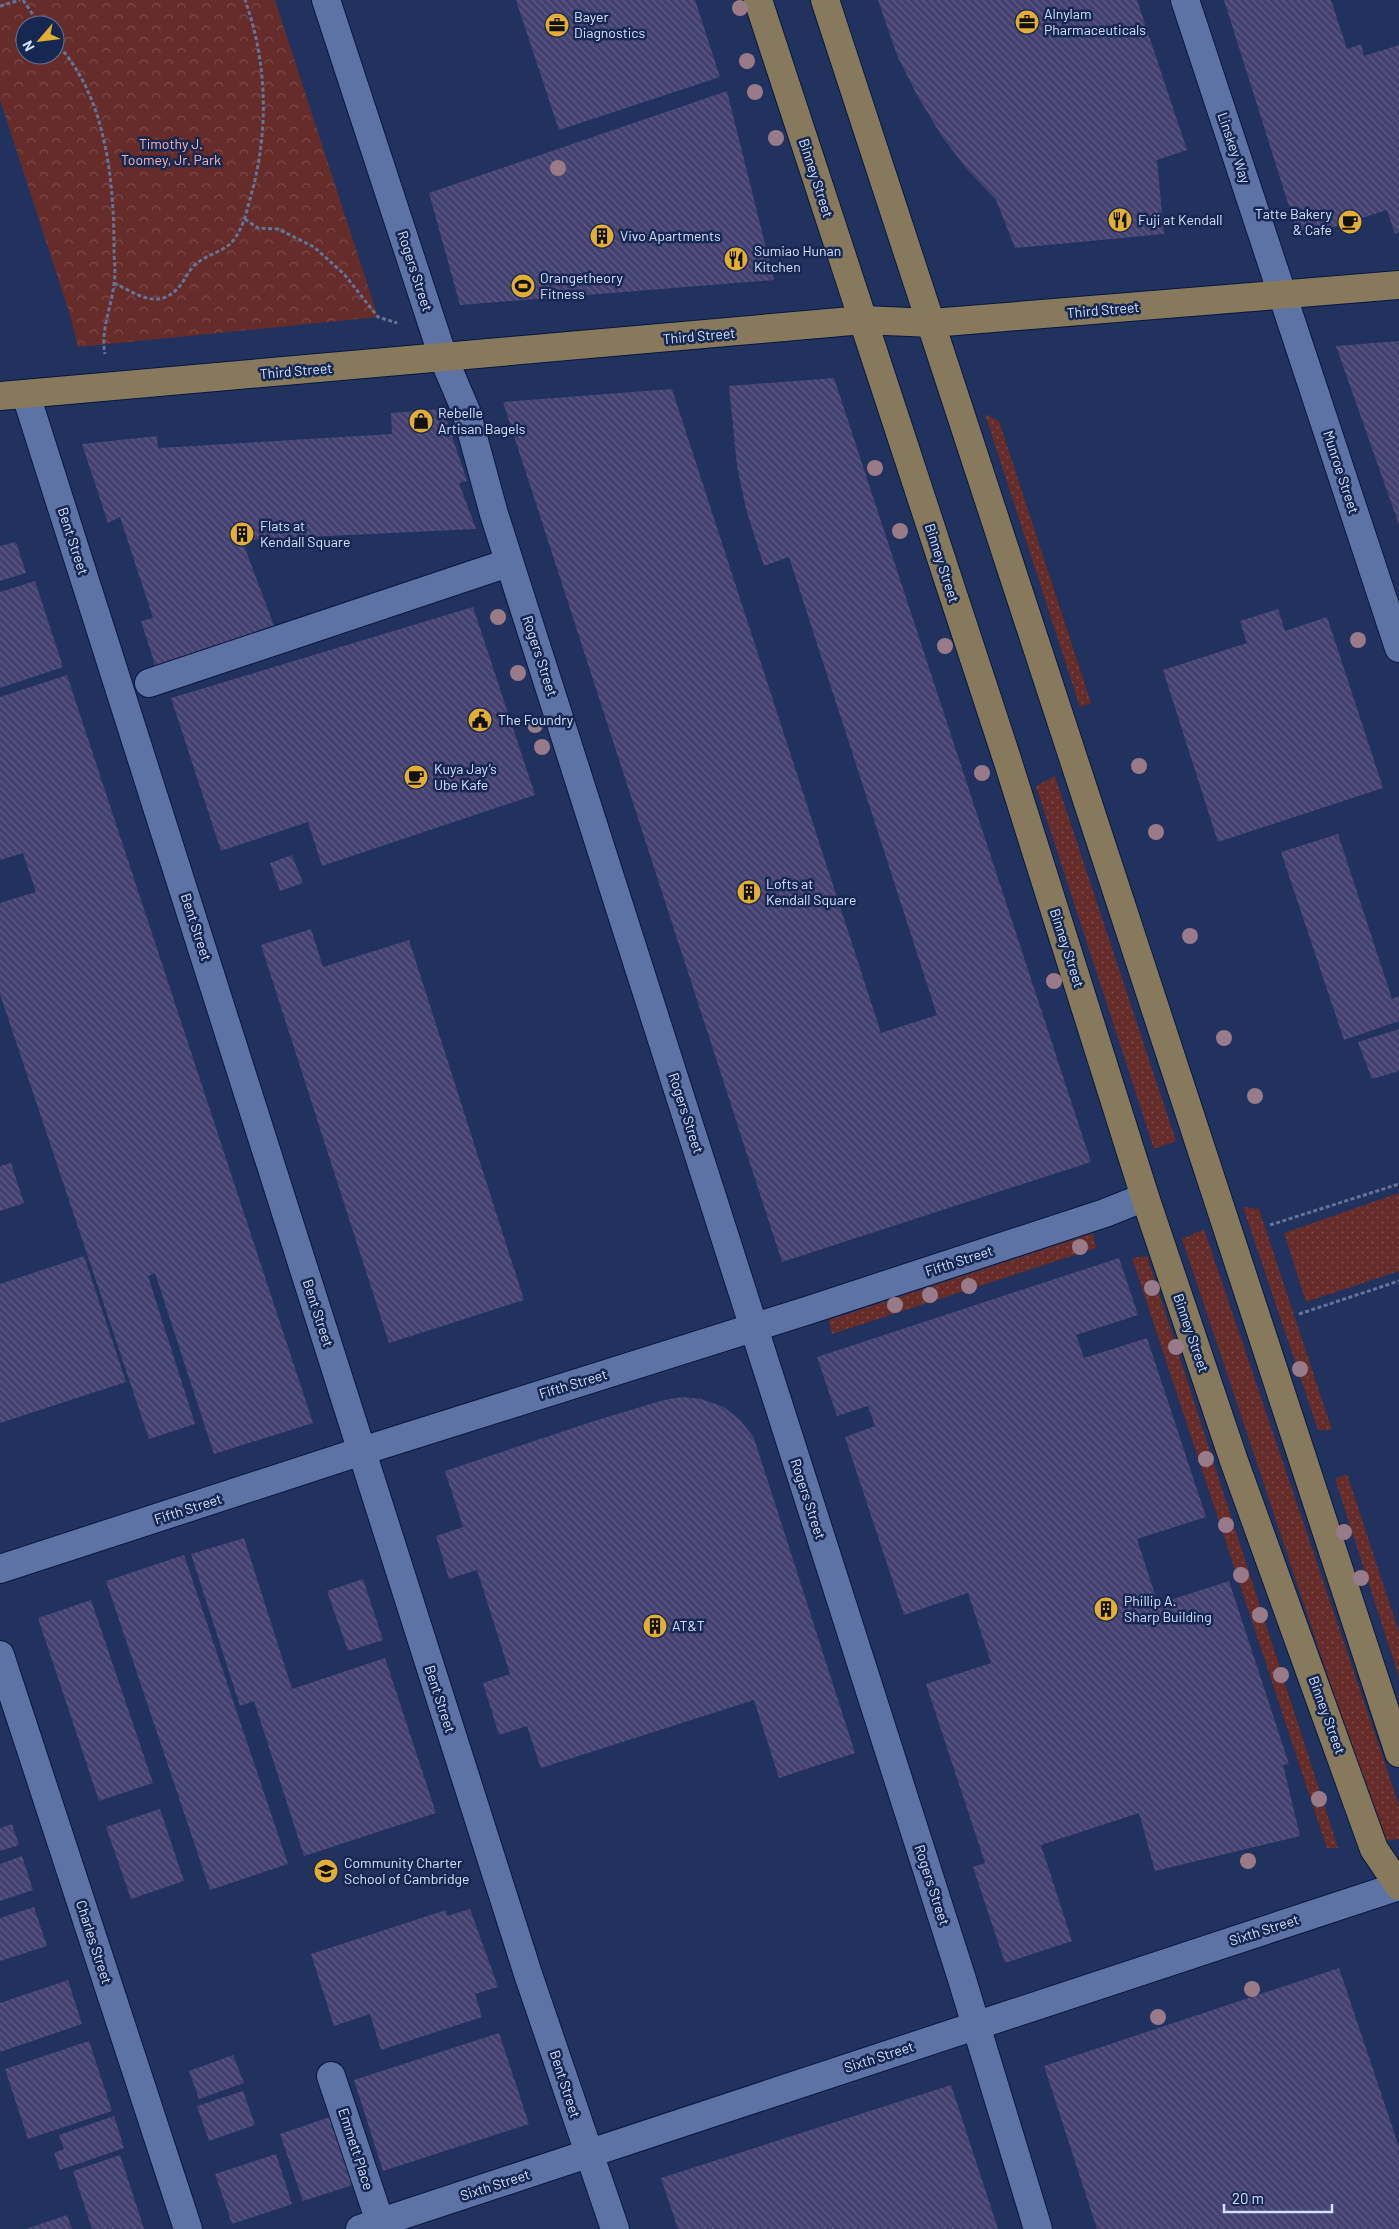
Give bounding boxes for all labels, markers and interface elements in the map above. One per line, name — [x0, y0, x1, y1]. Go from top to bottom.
place label: Alnylam Pharmaceuticals — [1044, 5, 1146, 38]
place label: Bayer Diagnostics — [574, 8, 646, 41]
office icon: Alnylam Pharmaceuticals — [1014, 9, 1040, 35]
office icon: Bayer Diagnostics — [544, 12, 570, 38]
north arrow — [15, 15, 65, 65]
text: N — [18, 38, 38, 54]
street label: Linskey Way — [1214, 110, 1255, 186]
park label: Timothy J. Toomey, Jr. Park — [121, 135, 221, 168]
street label: Binney Street — [796, 136, 837, 220]
place label: Tatte Bakery & Cafe — [1255, 205, 1333, 238]
restaurant icon: Fuji at Kendall — [1107, 207, 1133, 233]
cafe icon: Tatte Bakery & Cafe — [1337, 209, 1363, 235]
place label: Fuji at Kendall — [1138, 211, 1223, 228]
building icon: Vivo Apartments — [589, 223, 615, 249]
place label: Vivo Apartments — [620, 227, 721, 244]
street label: Rogers Street — [394, 228, 437, 313]
place label: Sumiao Hunan Kitchen — [754, 242, 841, 275]
restaurant icon: Sumiao Hunan Kitchen — [723, 246, 749, 272]
place label: Orangetheory Fitness — [540, 269, 623, 302]
sports icon: Orangetheory Fitness — [510, 273, 536, 299]
street label: Third Street — [1066, 298, 1140, 321]
street label: Third Street — [662, 324, 736, 347]
street label: Third Street — [259, 359, 333, 382]
place label: Rebelle Artisan Bagels — [438, 404, 526, 437]
shop icon: Rebelle Artisan Bagels — [408, 408, 434, 434]
street label: Munroe Street — [1320, 428, 1363, 515]
street label: Bent Street — [55, 505, 92, 577]
place label: Flats at Kendall Square — [260, 517, 350, 550]
building icon: Flats at Kendall Square — [229, 521, 255, 547]
street label: Binney Street — [922, 521, 963, 605]
street label: Rogers Street — [519, 613, 562, 698]
public building icon: The Foundry — [467, 707, 493, 733]
place label: The Foundry — [498, 711, 574, 728]
place label: Kuya Jay’s Ube Kafe — [434, 760, 497, 793]
cafe icon: Kuya Jay’s Ube Kafe — [403, 764, 429, 790]
place label: Lofts at Kendall Square — [766, 875, 856, 908]
building icon: Lofts at Kendall Square — [736, 879, 762, 905]
street label: Bent Street — [178, 891, 215, 963]
street label: Binney Street — [1047, 906, 1088, 990]
street label: Rogers Street — [665, 1070, 708, 1155]
street label: Fifth Street — [923, 1242, 995, 1279]
street label: Bent Street — [300, 1277, 337, 1349]
street label: Binney Street — [1170, 1291, 1213, 1374]
street label: Fifth Street — [537, 1365, 609, 1402]
street label: Rogers Street — [787, 1456, 830, 1541]
street label: Fifth Street — [152, 1490, 224, 1527]
place label: Phillip A. Sharp Building — [1124, 1592, 1212, 1625]
building icon: Phillip A. Sharp Building — [1093, 1596, 1119, 1622]
building icon: AT&T — [642, 1613, 668, 1639]
place label: AT&T — [672, 1617, 705, 1634]
street label: Bent Street — [422, 1663, 459, 1735]
street label: Binney Street — [1305, 1673, 1349, 1756]
street label: Rogers Street — [911, 1842, 954, 1927]
place label: Community Charter School of Cambridge — [344, 1854, 470, 1887]
school or university icon: Community Charter School of Cambridge — [313, 1858, 339, 1884]
street label: Charles Street — [73, 1898, 116, 1986]
street label: Sixth Street — [1227, 1910, 1301, 1949]
street label: Sixth Street — [842, 2037, 916, 2076]
street label: Bent Street — [547, 2048, 584, 2120]
street label: Emmett Place — [335, 2106, 378, 2192]
street label: Sixth Street — [458, 2165, 532, 2204]
scale bar — [1224, 2182, 1332, 2214]
text: 20 m — [1232, 2189, 1264, 2207]

